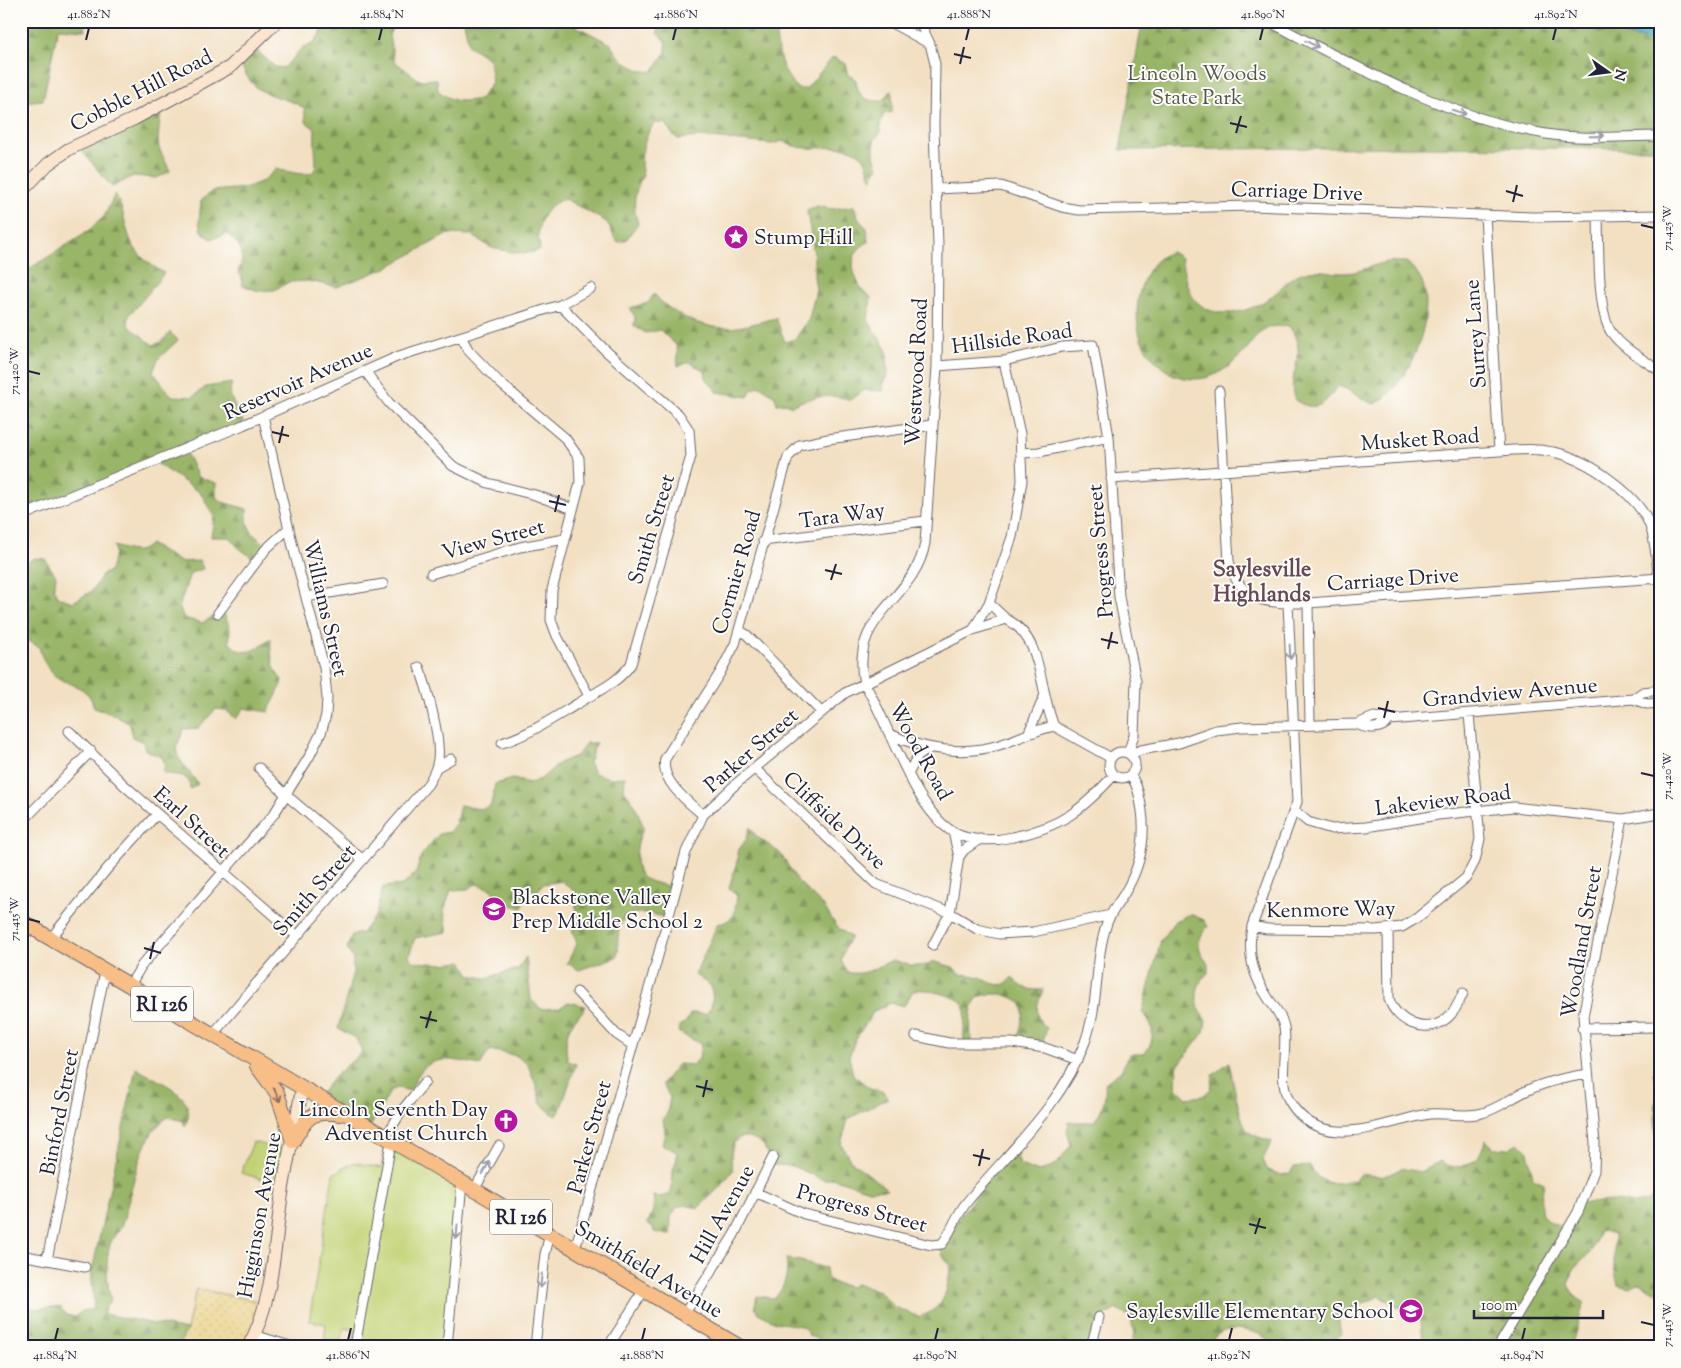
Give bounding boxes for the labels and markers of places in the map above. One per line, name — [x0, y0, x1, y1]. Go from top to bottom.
place icon: Stump Hill — [723, 224, 749, 250]
place label: Stump Hill — [754, 224, 854, 254]
place label: Blackstone Valley Prep Middle School 2 — [512, 884, 703, 938]
school or university icon: Blackstone Valley Prep Middle School 2 — [481, 896, 507, 922]
place label: Lincoln Seventh Day Adventist Church — [299, 1096, 489, 1150]
church icon: Lincoln Seventh Day Adventist Church — [493, 1108, 519, 1134]
place label: Saylesville Elementary School — [1126, 1298, 1394, 1328]
school or university icon: Saylesville Elementary School — [1398, 1298, 1424, 1324]

